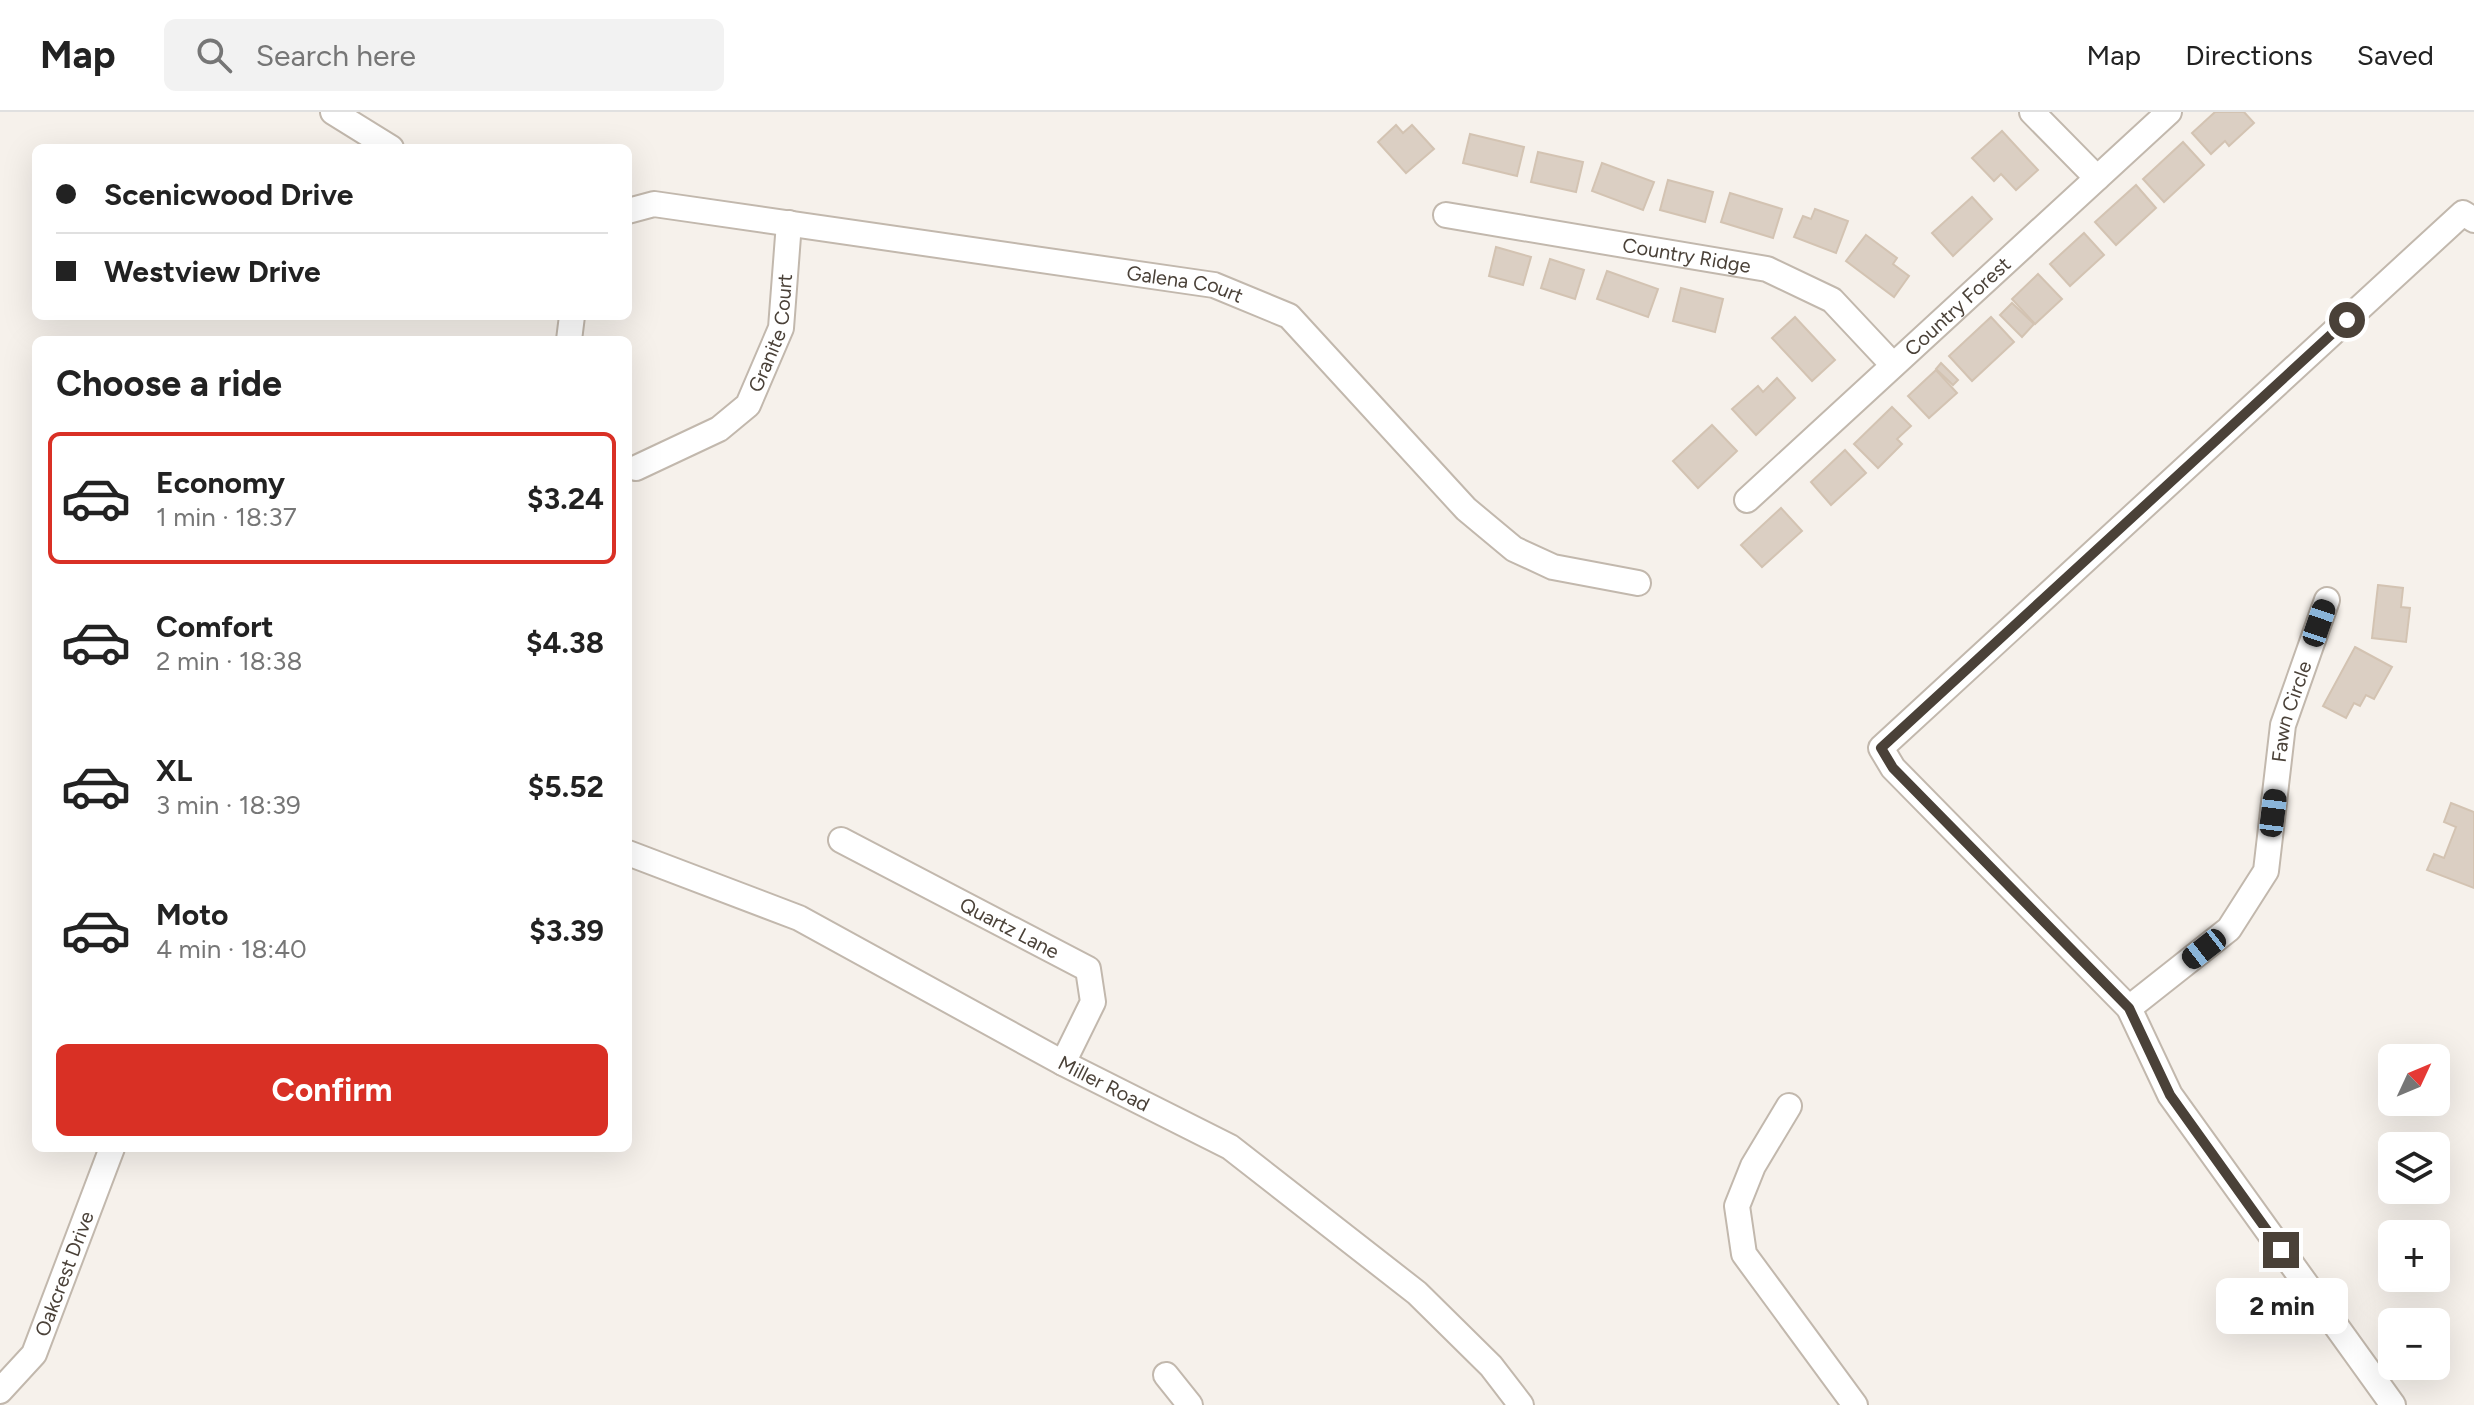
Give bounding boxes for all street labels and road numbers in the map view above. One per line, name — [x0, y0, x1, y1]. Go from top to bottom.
street label: Country Ridge — [1621, 233, 1753, 278]
street label: Country Forest — [1900, 252, 2015, 361]
street label: Galena Court — [1125, 261, 1247, 308]
street label: Granite Court — [743, 273, 797, 396]
street label: Fawn Circle — [2267, 658, 2317, 764]
street label: Quartz Lane — [956, 892, 1063, 964]
street label: Miller Road — [1054, 1051, 1154, 1117]
street label: Oakcrest Drive — [30, 1208, 99, 1340]

